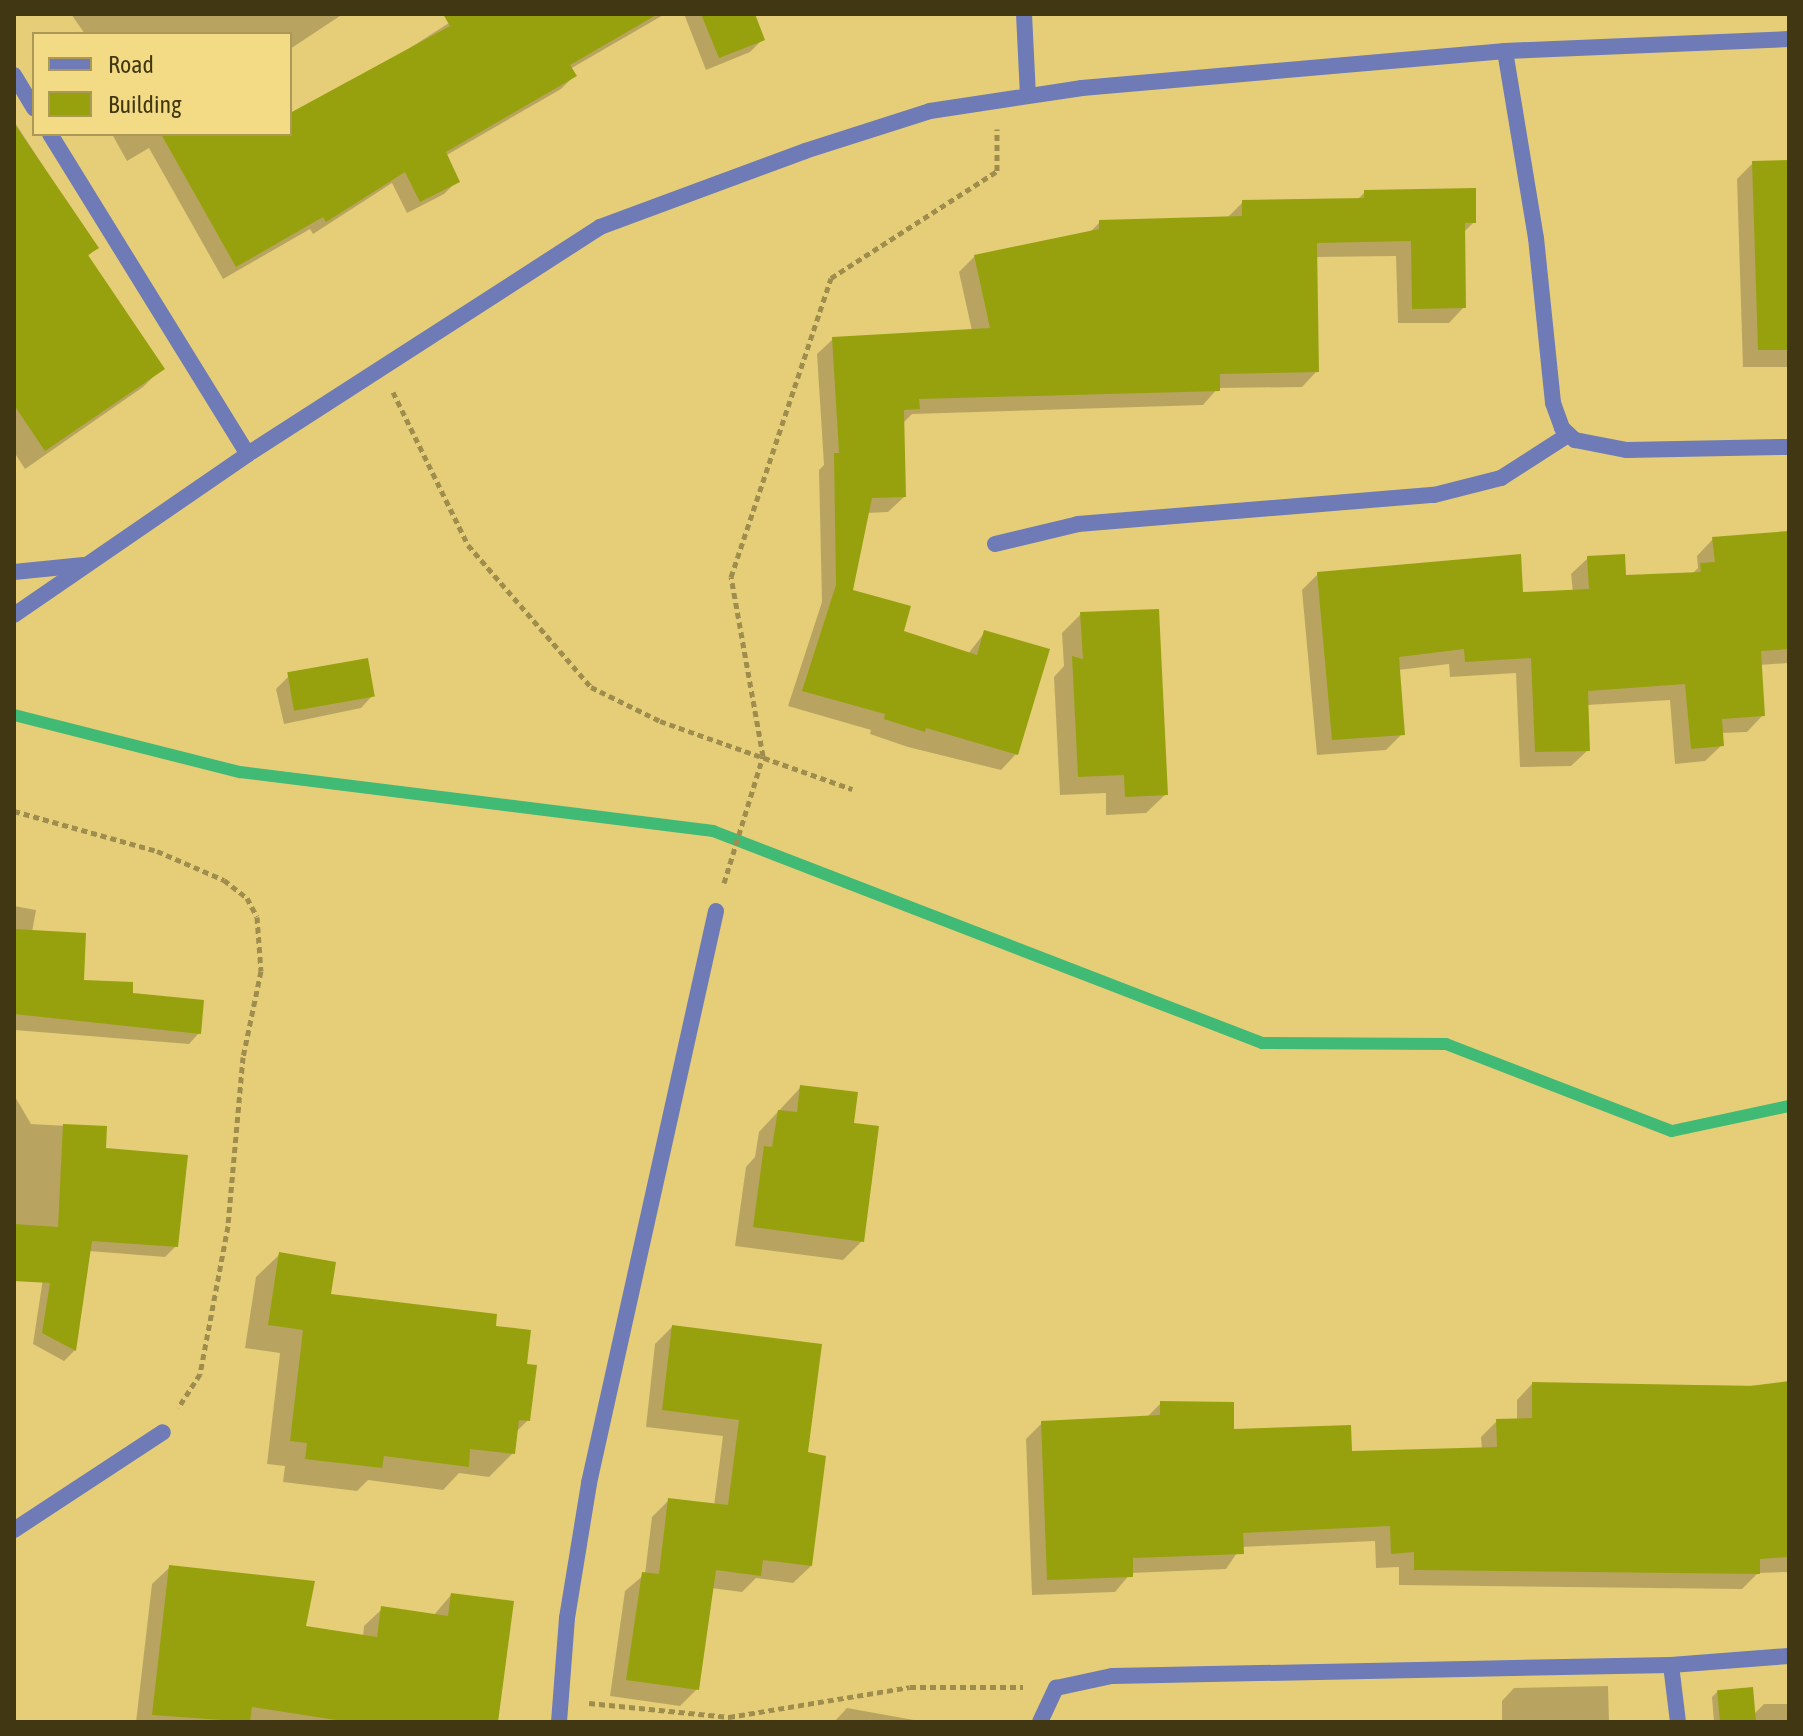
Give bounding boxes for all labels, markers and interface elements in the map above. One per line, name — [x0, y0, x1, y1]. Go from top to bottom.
legend — [32, 32, 292, 136]
text: Road — [108, 51, 154, 78]
text: Building — [108, 91, 181, 118]

